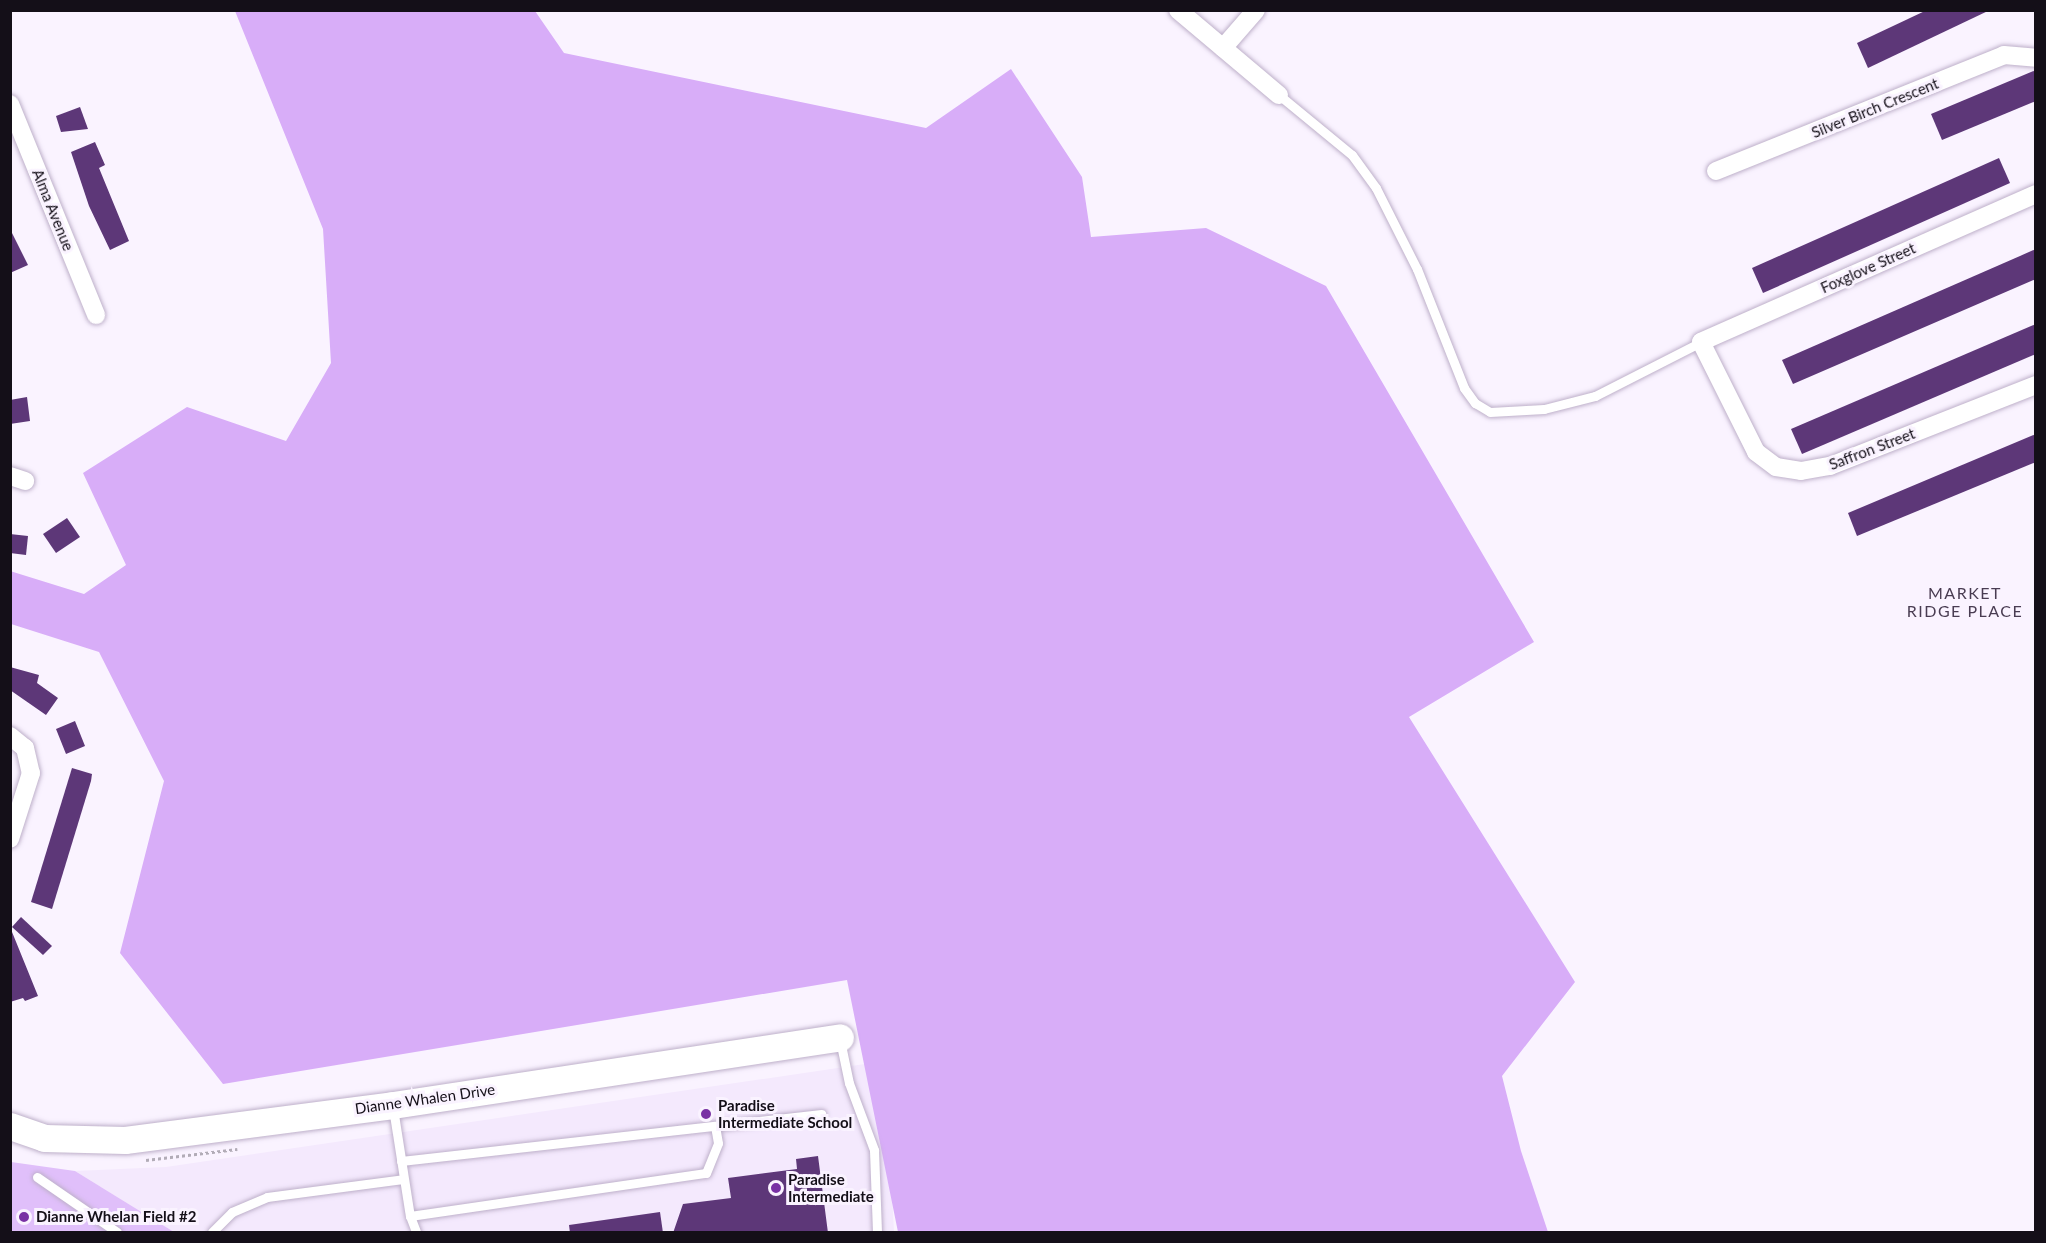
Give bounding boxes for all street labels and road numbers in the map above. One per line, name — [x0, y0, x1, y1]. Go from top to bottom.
street label: Silver Birch Crescent — [1809, 74, 1941, 142]
street label: Alma Avenue — [28, 166, 78, 254]
street label: Foxglove Street — [1818, 239, 1918, 297]
street label: Saffron Street — [1826, 424, 1918, 474]
street label: Dianne Whalen Drive — [354, 1080, 496, 1118]

